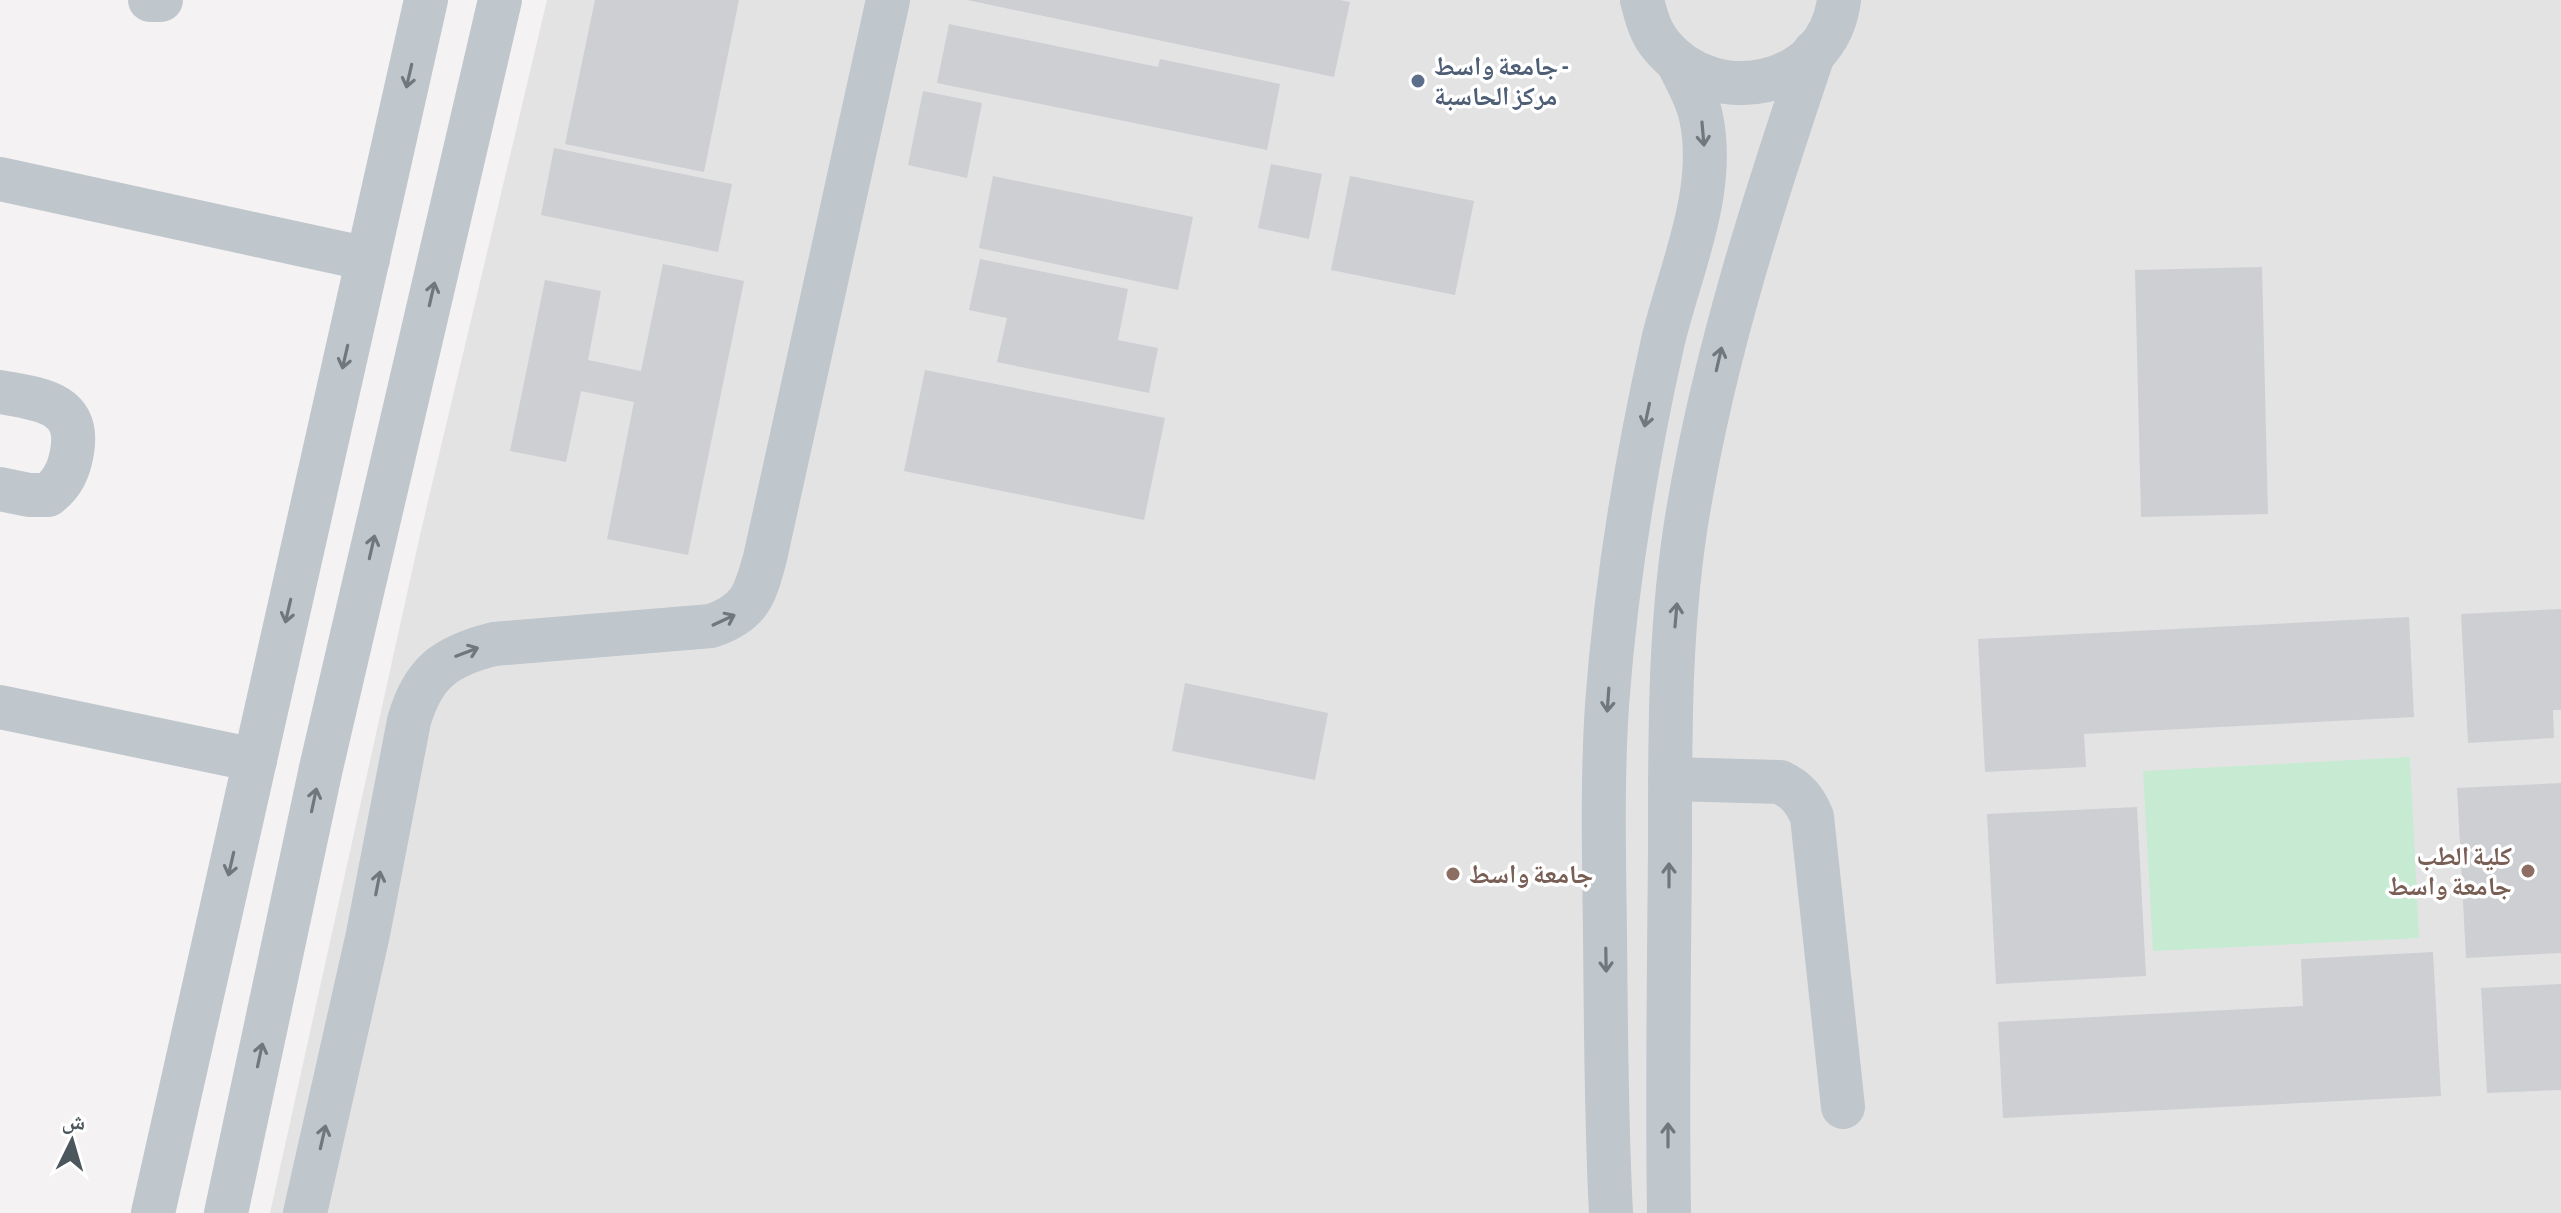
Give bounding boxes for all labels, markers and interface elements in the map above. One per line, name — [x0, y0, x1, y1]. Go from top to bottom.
place label: جامعة واسط - مركز الحاسبة — [1434, 51, 1569, 111]
one-way arrow — [401, 63, 416, 88]
marker: جامعة واسط - مركز الحاسبة — [1409, 72, 1427, 90]
one-way arrow — [1696, 120, 1711, 147]
one-way arrow — [425, 281, 440, 307]
one-way arrow — [337, 344, 352, 369]
one-way arrow — [1712, 347, 1727, 372]
one-way arrow — [1639, 402, 1654, 428]
one-way arrow — [366, 534, 381, 560]
one-way arrow — [280, 597, 295, 623]
one-way arrow — [1669, 602, 1684, 629]
one-way arrow — [711, 612, 735, 627]
one-way arrow — [454, 644, 479, 658]
one-way arrow — [1600, 686, 1615, 713]
one-way arrow — [307, 788, 322, 813]
place label: كلية الطب جامعة واسط — [2388, 841, 2512, 901]
one-way arrow — [223, 851, 238, 877]
place label: جامعة واسط — [1469, 859, 1593, 889]
one-way arrow — [1662, 862, 1677, 889]
marker: كلية الطب جامعة واسط — [2519, 862, 2537, 880]
marker: جامعة واسط — [1444, 865, 1462, 883]
one-way arrow — [372, 871, 387, 896]
one-way arrow — [1598, 946, 1613, 973]
one-way arrow — [253, 1042, 268, 1068]
north arrow — [32, 1101, 112, 1181]
text: ش — [61, 1107, 87, 1136]
one-way arrow — [1660, 1122, 1676, 1149]
one-way arrow — [316, 1125, 331, 1150]

